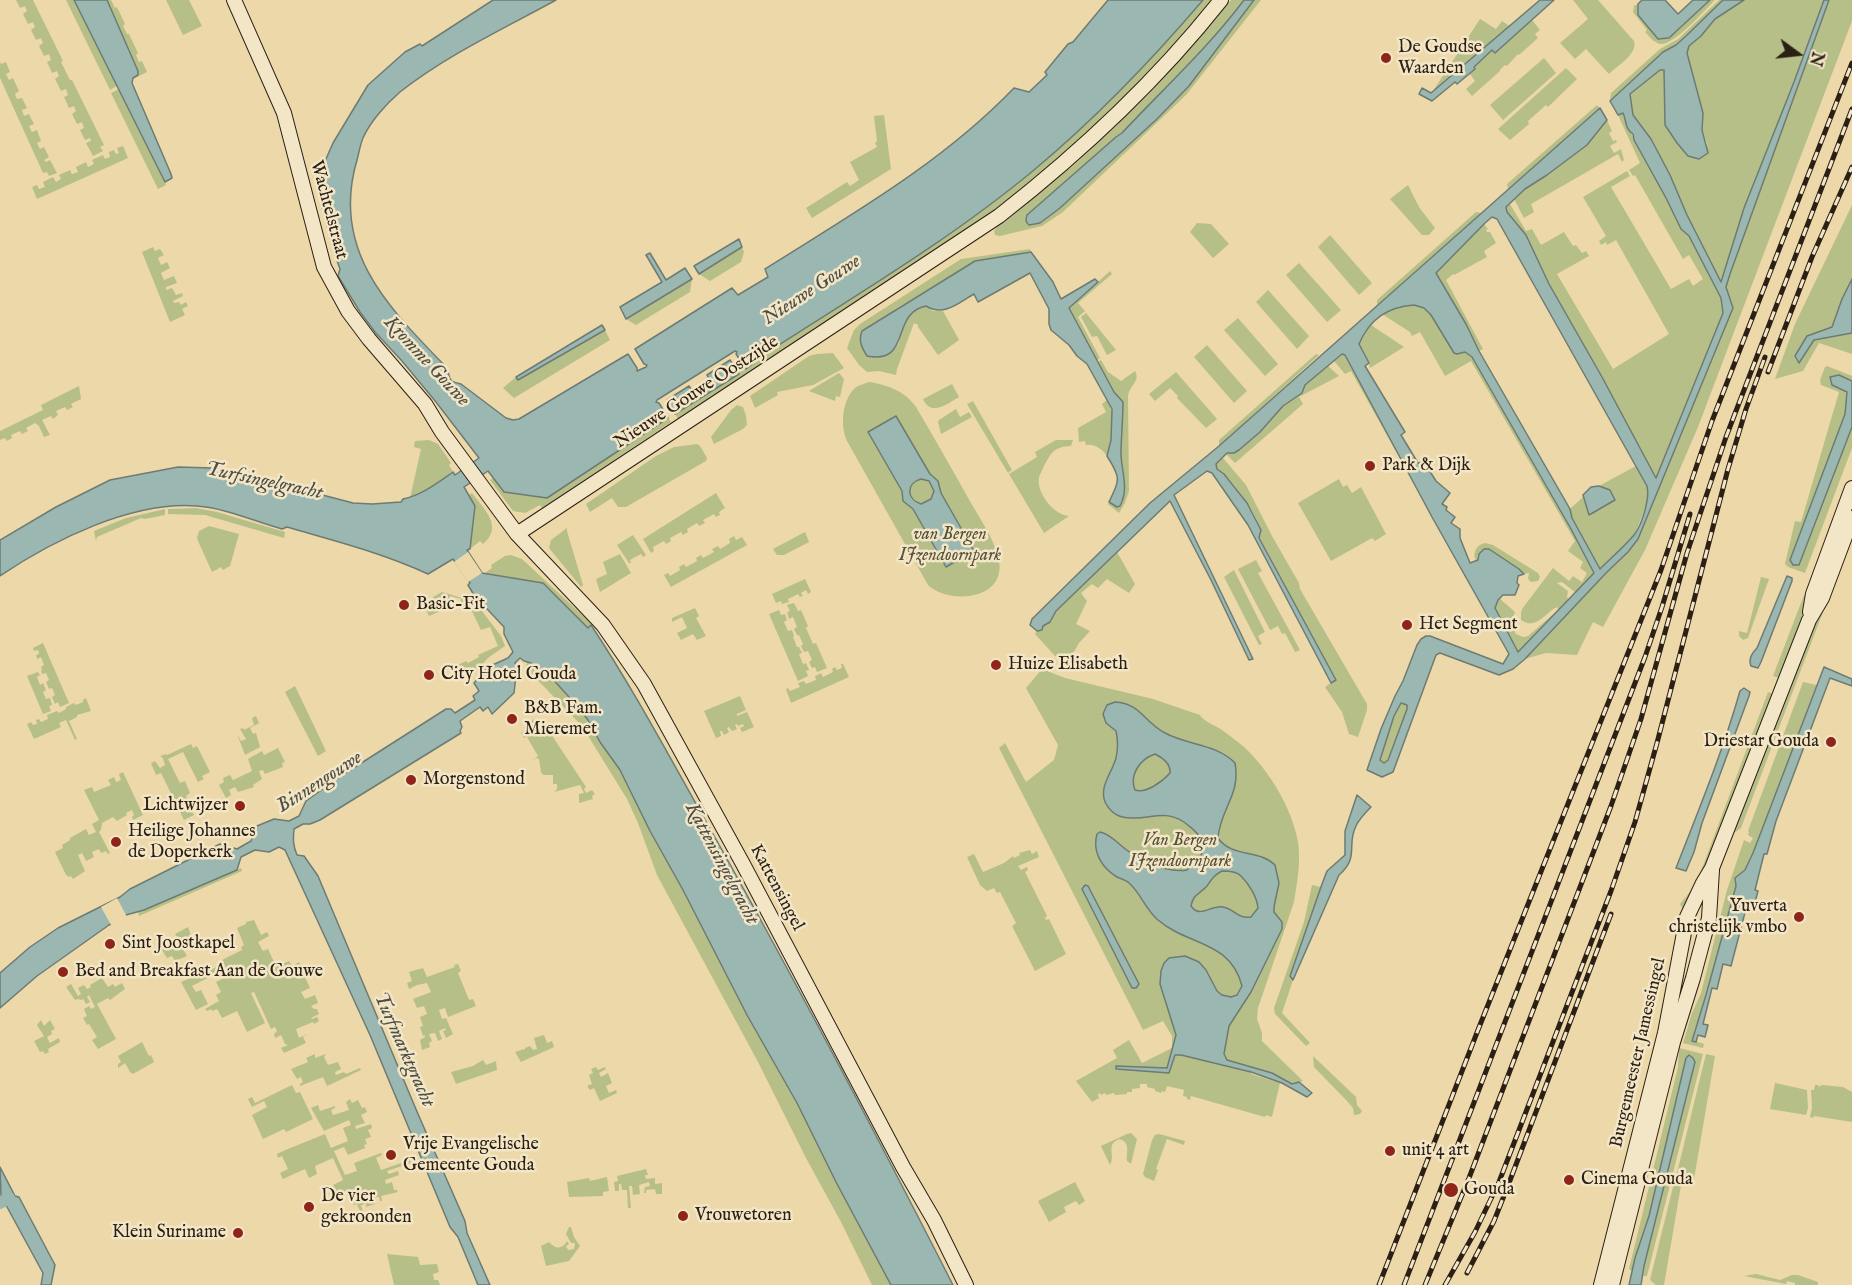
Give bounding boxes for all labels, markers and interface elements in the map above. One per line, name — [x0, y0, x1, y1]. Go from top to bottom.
north arrow — [1768, 24, 1828, 84]
place label: De Goudse Waarden — [1398, 37, 1482, 80]
text: N — [1804, 49, 1827, 68]
marker: De Goudse Waarden — [1379, 51, 1393, 65]
street label: Wachtelstraat — [304, 158, 352, 262]
water label: Nieuwe Gouwe — [758, 250, 866, 332]
water label: Kromme Gouwe — [378, 312, 474, 412]
street label: Nieuwe Gouwe Oostzijde — [611, 332, 783, 454]
place label: Park & Dijk — [1382, 455, 1471, 477]
water label: Turfsingelgracht — [203, 458, 325, 506]
marker: Park & Dijk — [1363, 459, 1377, 473]
park label: van Bergen IJzendoornpark — [899, 524, 1001, 566]
place label: Basic-Fit — [416, 594, 485, 616]
marker: Basic-Fit — [397, 598, 411, 612]
place label: Het Segment — [1419, 614, 1518, 636]
marker: Het Segment — [1400, 618, 1414, 632]
place label: Huize Elisabeth — [1008, 654, 1128, 676]
marker: Huize Elisabeth — [989, 658, 1003, 672]
place label: City Hotel Gouda — [441, 664, 576, 686]
marker: City Hotel Gouda — [422, 668, 436, 682]
place label: B&B Fam. Mieremet — [524, 698, 602, 740]
marker: B&B Fam. Mieremet — [505, 712, 519, 726]
place label: Driestar Gouda — [1703, 731, 1819, 753]
marker: Driestar Gouda — [1824, 735, 1838, 749]
water label: Binnengouwe — [273, 747, 367, 819]
place label: Morgenstond — [423, 769, 525, 791]
marker: Morgenstond — [404, 773, 418, 787]
place label: Lichtwijzer — [143, 795, 228, 817]
marker: Lichtwijzer — [233, 799, 247, 813]
water label: Kattensingelgracht — [679, 799, 763, 929]
place label: Heilige Johannes de Doperkerk — [128, 821, 256, 864]
park label: Van Bergen IJzendoornpark — [1129, 830, 1231, 872]
marker: Heilige Johannes de Doperkerk — [109, 835, 123, 849]
street label: Kattensingel — [744, 841, 808, 935]
place label: Yuverta christelijk vmbo — [1669, 896, 1787, 938]
marker: Yuverta christelijk vmbo — [1792, 910, 1806, 924]
place label: Sint Joostkapel — [122, 933, 235, 955]
marker: Sint Joostkapel — [103, 937, 117, 951]
street label: Burgemeester Jamessingel — [1607, 956, 1671, 1150]
place label: Bed and Breakfast Aan de Gouwe — [75, 961, 323, 983]
marker: Bed and Breakfast Aan de Gouwe — [56, 965, 70, 979]
water label: Turfmarktgracht — [367, 989, 439, 1111]
place label: Vrije Evangelische Gemeente Gouda — [403, 1134, 539, 1176]
place label: unit 4 art — [1402, 1140, 1469, 1162]
marker: unit 4 art — [1383, 1144, 1397, 1158]
marker: Vrije Evangelische Gemeente Gouda — [384, 1148, 398, 1162]
place label: Cinema Gouda — [1581, 1169, 1693, 1191]
marker: Cinema Gouda — [1562, 1173, 1576, 1187]
place label: Gouda — [1464, 1179, 1515, 1201]
marker: Gouda — [1442, 1181, 1460, 1199]
place label: De vier gekroonden — [321, 1186, 412, 1228]
marker: De vier gekroonden — [302, 1200, 316, 1214]
place label: Vrouwetoren — [695, 1205, 792, 1227]
marker: Vrouwetoren — [676, 1209, 690, 1223]
place label: Klein Suriname — [112, 1222, 226, 1244]
marker: Klein Suriname — [231, 1226, 245, 1240]

